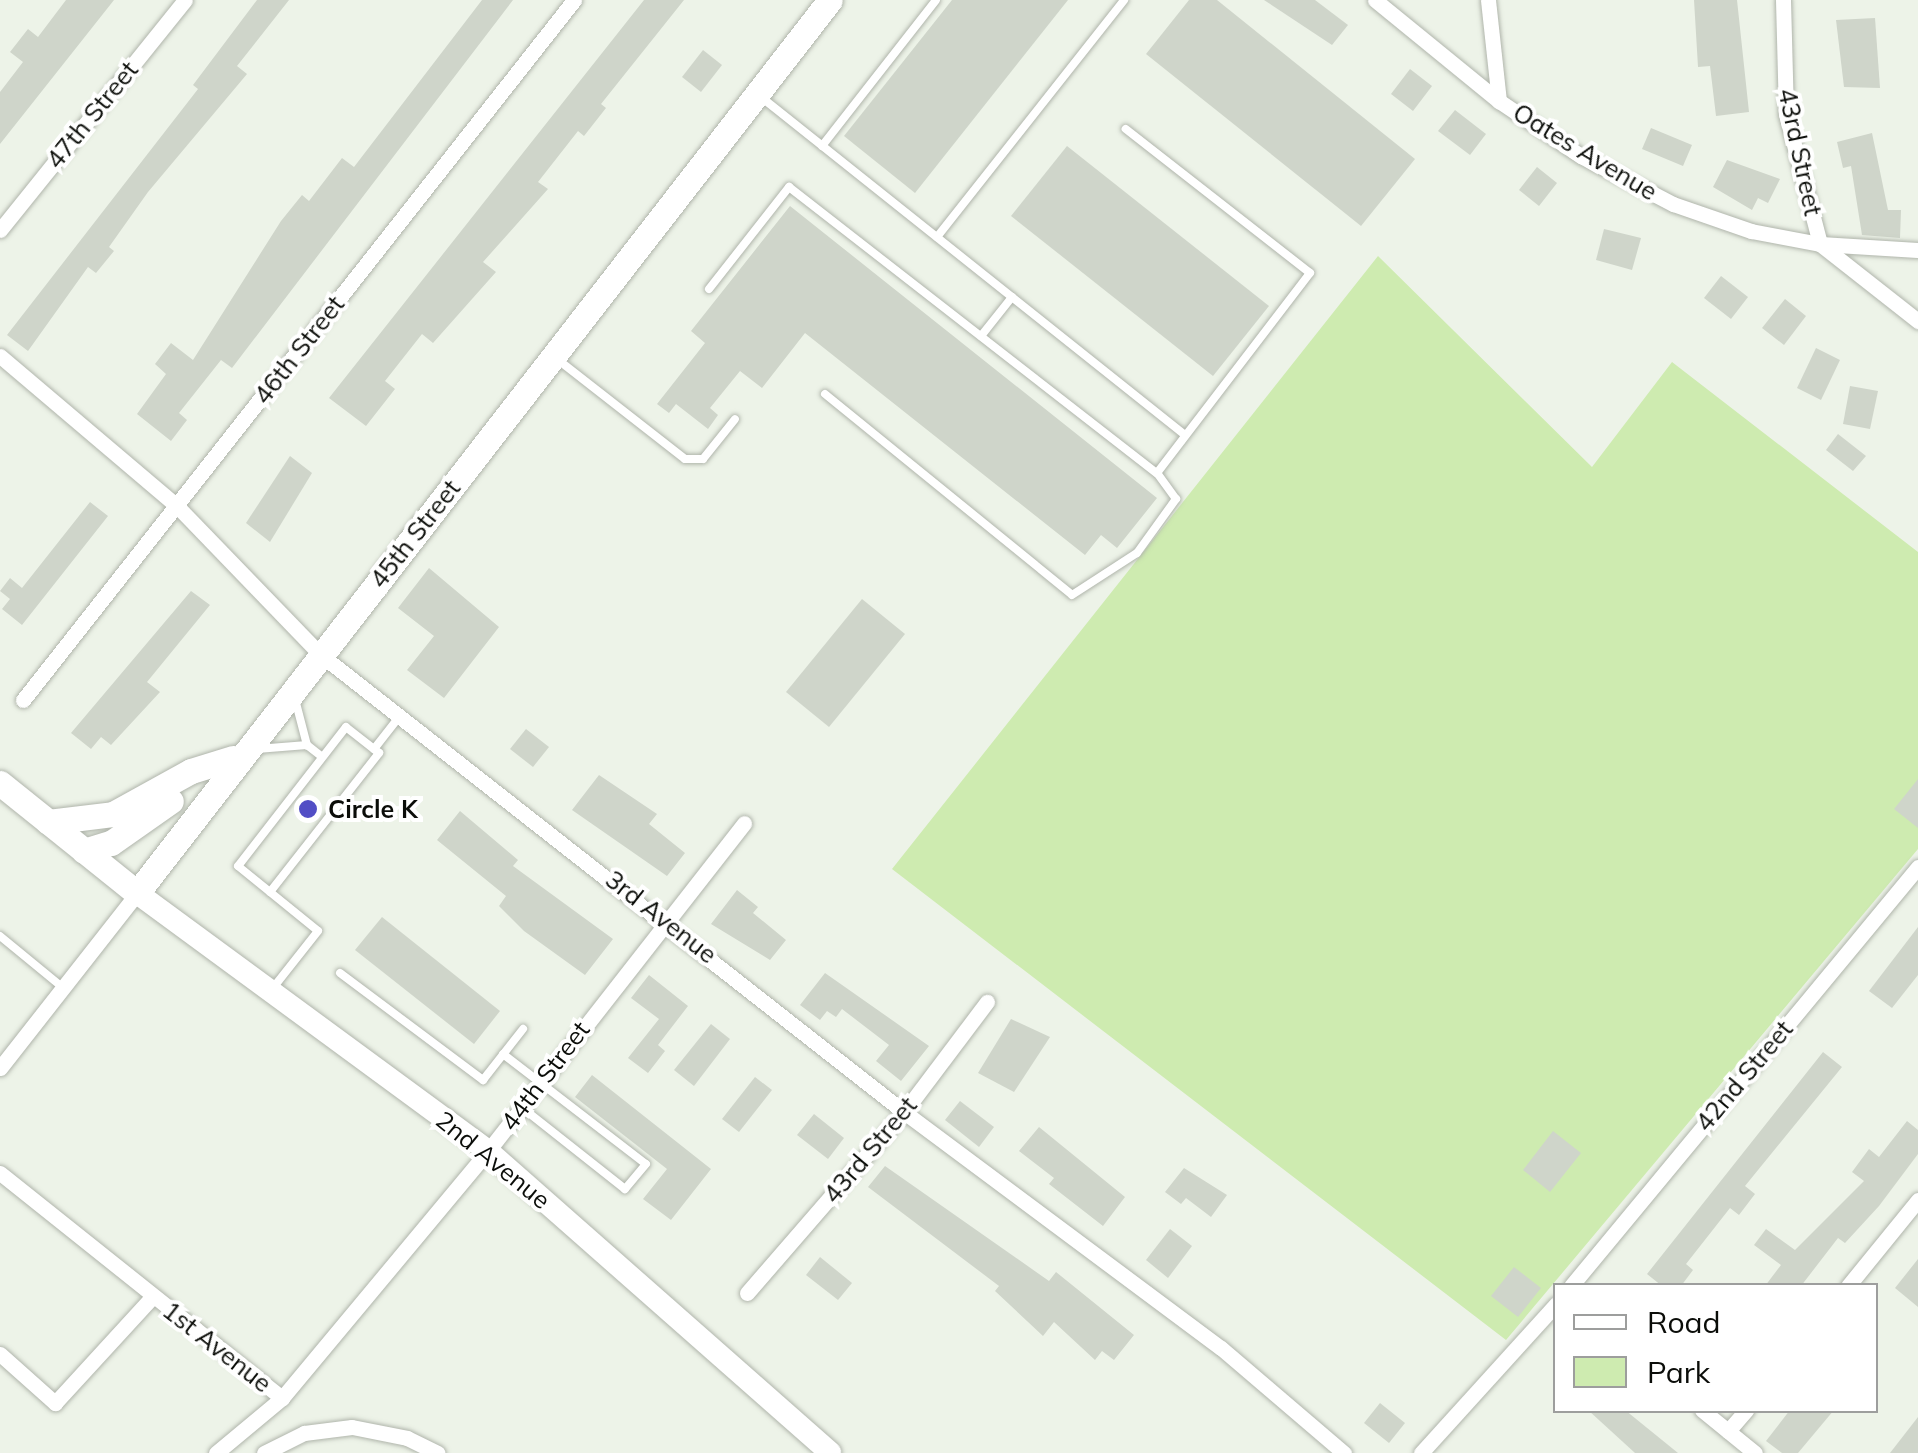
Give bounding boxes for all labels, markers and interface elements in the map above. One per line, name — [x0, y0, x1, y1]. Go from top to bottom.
street label: 47th Street — [40, 55, 144, 175]
street label: 43rd Street — [1772, 86, 1828, 218]
street label: Oates Avenue — [1508, 97, 1662, 207]
street label: 46th Street — [247, 290, 351, 410]
street label: 45th Street — [363, 474, 467, 594]
place label: Circle K — [328, 794, 418, 824]
marker: Circle K — [297, 798, 319, 820]
street label: 3rd Avenue — [600, 864, 722, 970]
street label: 44th Street — [494, 1015, 596, 1137]
street label: 42nd Street — [1689, 1015, 1799, 1137]
street label: 43rd Street — [817, 1091, 923, 1209]
street label: 2nd Avenue — [430, 1105, 556, 1215]
legend — [1553, 1283, 1878, 1413]
street label: 1st Avenue — [157, 1295, 277, 1399]
text: Road — [1647, 1303, 1721, 1341]
text: Park — [1647, 1353, 1710, 1391]

